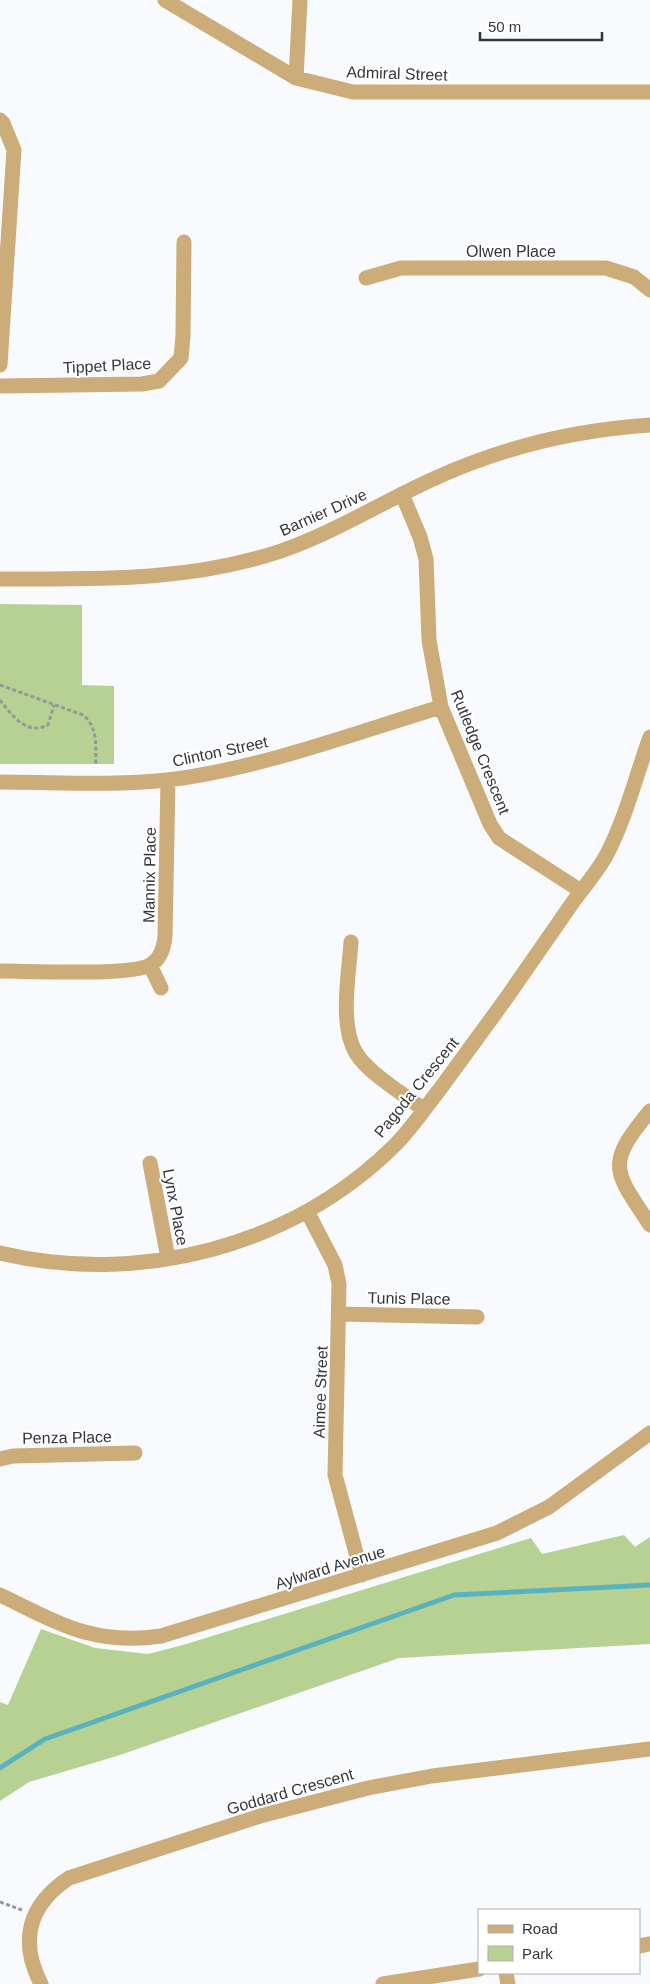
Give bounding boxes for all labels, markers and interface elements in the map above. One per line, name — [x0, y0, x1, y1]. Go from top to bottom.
scale bar — [480, 10, 602, 42]
text: 50 m — [488, 18, 521, 35]
street label: Admiral Street — [346, 63, 448, 84]
street label: Olwen Place — [466, 243, 556, 260]
street label: Tippet Place — [62, 355, 152, 376]
street label: Barnier Drive — [277, 486, 369, 539]
street label: Rutledge Crescent — [448, 688, 513, 817]
street label: Clinton Street — [171, 733, 270, 770]
street label: Mannix Place — [140, 827, 159, 923]
street label: Pagoda Crescent — [371, 1033, 462, 1141]
street label: Lynx Place — [160, 1167, 191, 1247]
street label: Tunis Place — [367, 1289, 451, 1308]
street label: Aimee Street — [310, 1345, 331, 1439]
street label: Penza Place — [22, 1428, 112, 1447]
street label: Aylward Avenue — [273, 1543, 387, 1592]
street label: Goddard Crescent — [225, 1765, 356, 1818]
legend — [478, 1909, 640, 1974]
text: Road — [522, 1920, 558, 1937]
text: Park — [522, 1945, 553, 1962]

